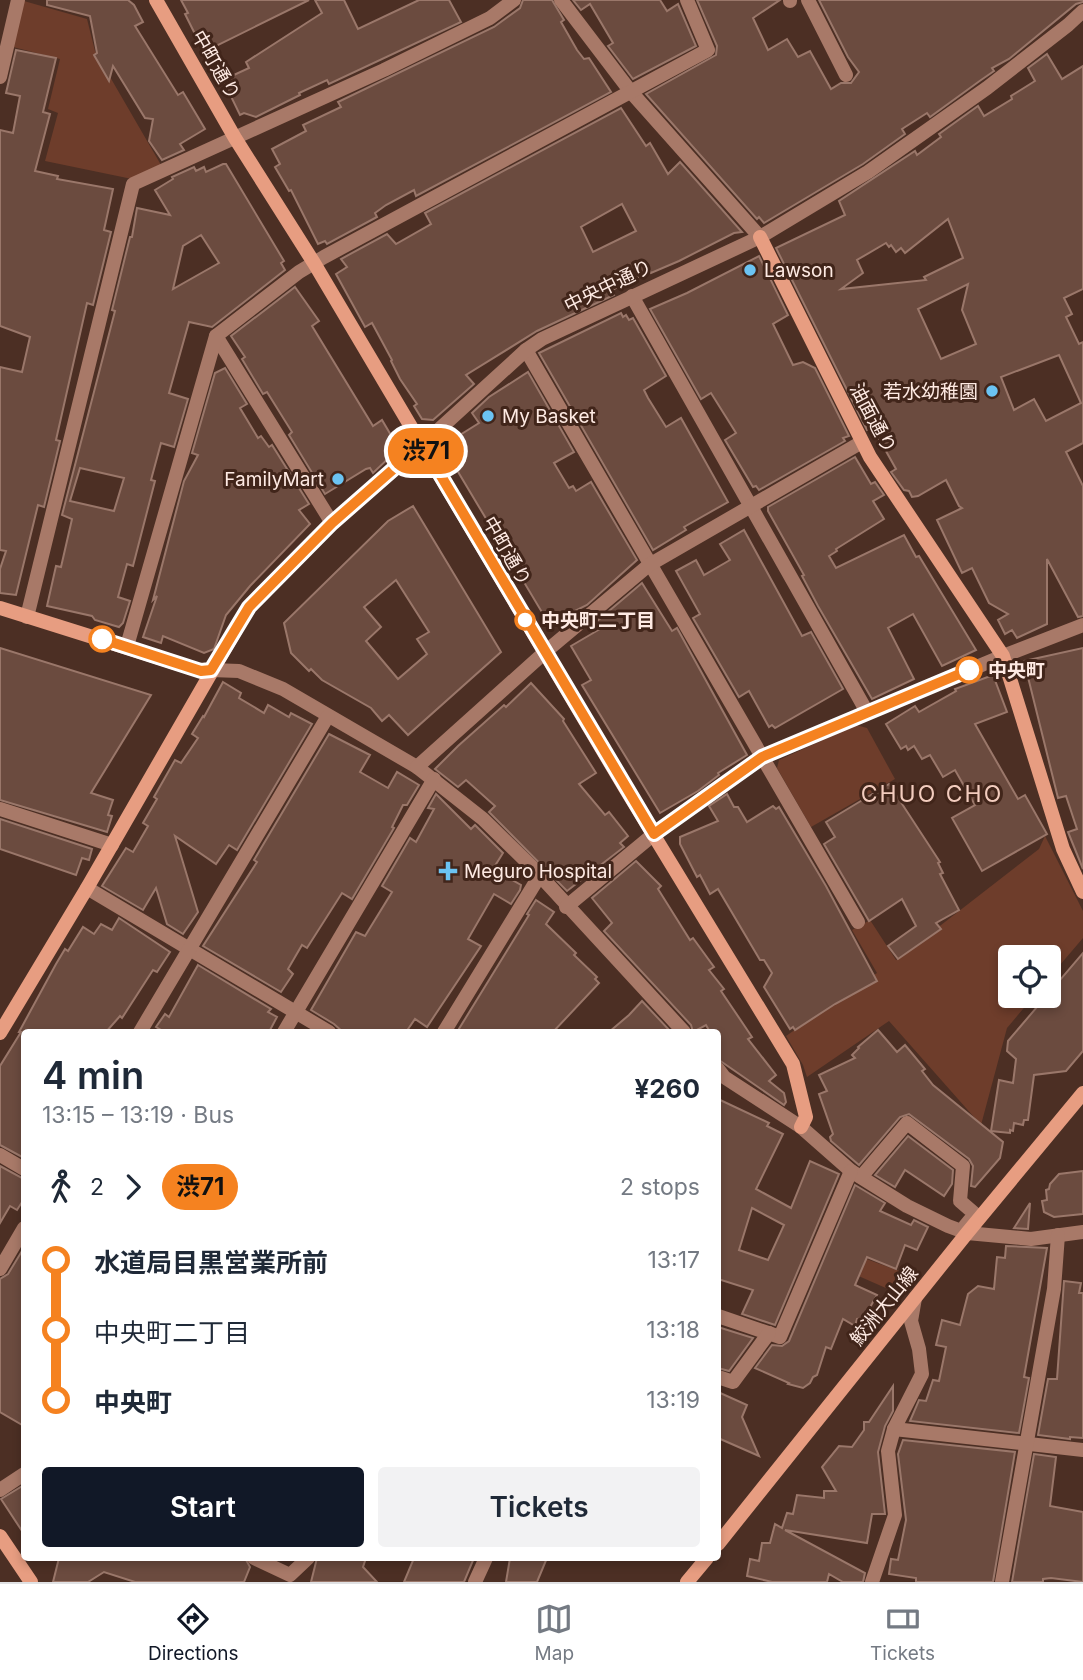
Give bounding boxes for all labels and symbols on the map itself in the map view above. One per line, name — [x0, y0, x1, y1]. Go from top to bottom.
street label: 中町通り — [187, 26, 245, 104]
street label: 中央中通り — [560, 255, 656, 317]
place label: Lawson — [764, 259, 834, 282]
marker: Lawson — [742, 262, 758, 278]
street label: 油面通り — [845, 379, 901, 457]
place label: 若水幼稚園 — [883, 380, 978, 403]
marker: 若水幼稚園 — [984, 383, 1000, 399]
place label: My Basket — [502, 405, 596, 428]
marker: My Basket — [480, 408, 496, 424]
line badge: 渋71 — [386, 428, 466, 474]
place label: FamilyMart — [224, 468, 324, 491]
marker: FamilyMart — [330, 471, 346, 487]
street label: 中町通り — [478, 512, 536, 590]
place label: 中央町二丁目 — [541, 609, 655, 632]
marker: 中央町二丁目 — [515, 610, 535, 630]
unlabelled marker — [89, 626, 115, 652]
marker: 中央町 — [956, 657, 982, 683]
place label: 中央町 — [988, 659, 1045, 682]
district label: CHUO CHO — [861, 780, 1003, 808]
place label: Meguro Hospital — [464, 860, 612, 883]
marker: Meguro Hospital — [438, 861, 458, 881]
street label: 鮫洲大山線 — [845, 1262, 923, 1350]

